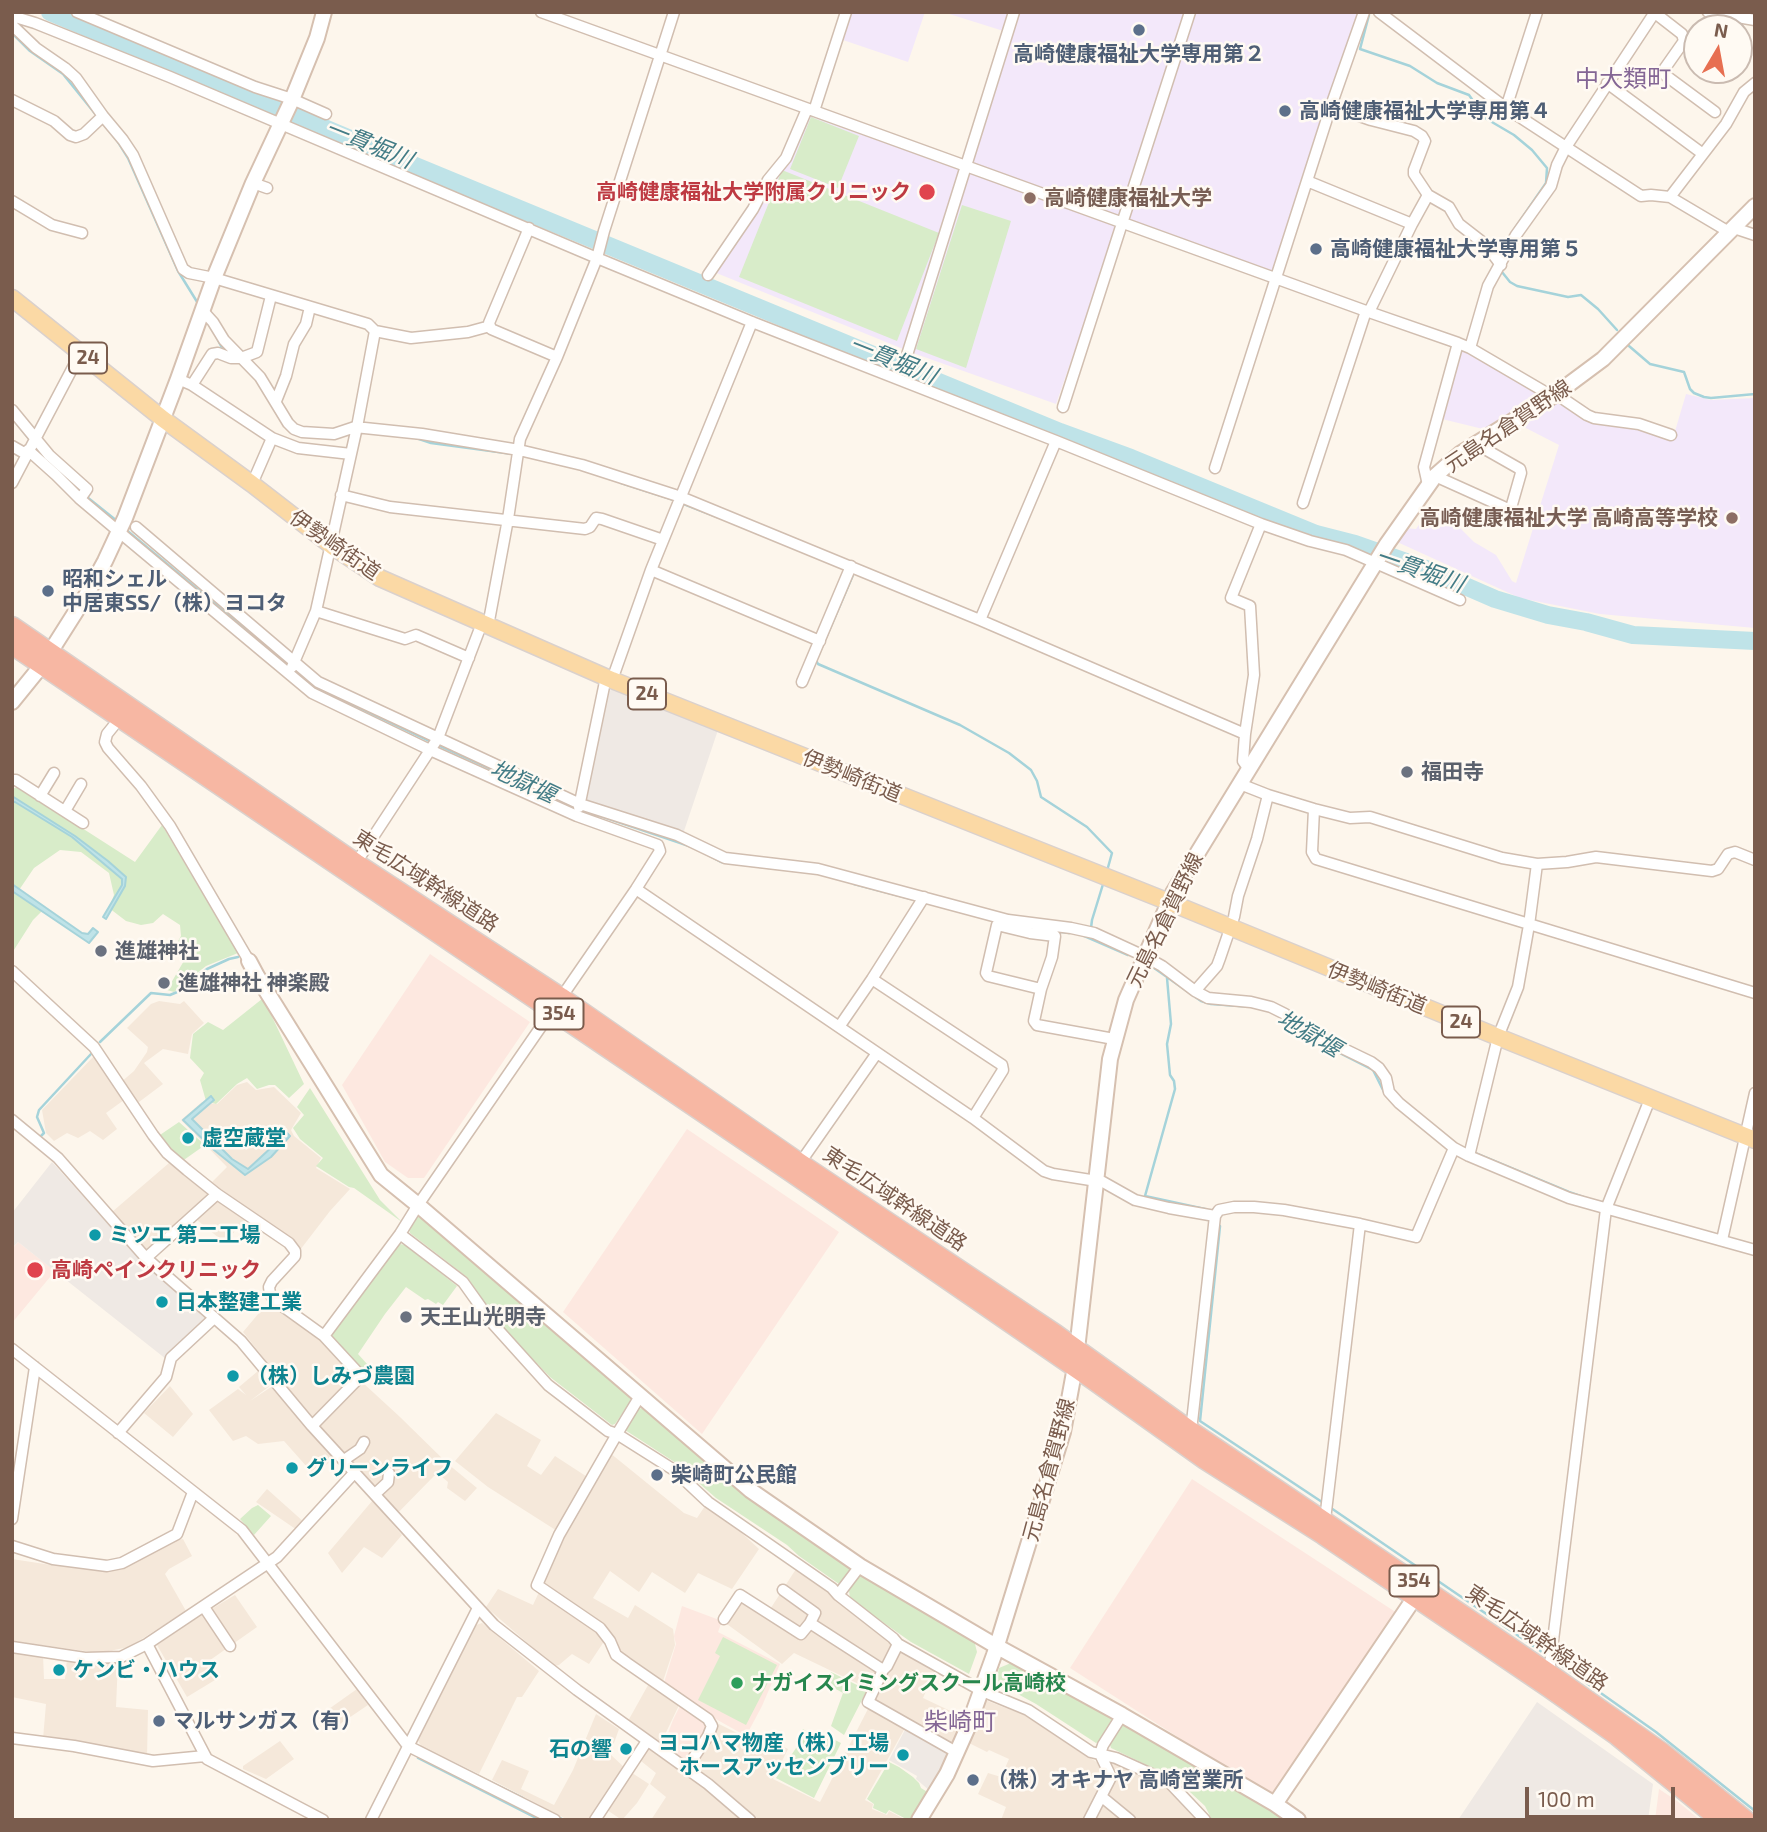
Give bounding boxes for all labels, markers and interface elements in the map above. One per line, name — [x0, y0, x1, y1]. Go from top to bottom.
north arrow — [1683, 14, 1753, 84]
text: N — [1713, 17, 1730, 42]
marker: 高崎健康福祉大学専用第２ — [1131, 22, 1147, 38]
place label: 高崎健康福祉大学専用第２ — [1013, 41, 1265, 67]
district label: 中大類町 — [1575, 65, 1671, 93]
place label: 高崎健康福祉大学専用第４ — [1299, 98, 1551, 124]
marker: 高崎健康福祉大学専用第４ — [1277, 103, 1293, 119]
water label: 一貫堀川 — [321, 114, 417, 174]
place label: 高崎健康福祉大学附属クリニック — [596, 179, 911, 205]
marker: 高崎健康福祉大学附属クリニック — [917, 182, 937, 202]
place label: 高崎健康福祉大学 — [1044, 185, 1212, 211]
marker: 高崎健康福祉大学 — [1022, 190, 1038, 206]
place label: 高崎健康福祉大学専用第５ — [1330, 236, 1582, 262]
marker: 高崎健康福祉大学専用第５ — [1308, 241, 1324, 257]
water label: 一貫堀川 — [845, 330, 941, 390]
road number: 24 — [69, 342, 107, 374]
street label: 元島名倉賀野線 — [1440, 374, 1576, 478]
street label: 伊勢崎街道 — [285, 505, 385, 585]
place label: 高崎健康福祉大学 高崎高等学校 — [1419, 505, 1718, 531]
marker: 高崎健康福祉大学 高崎高等学校 — [1724, 510, 1740, 526]
water label: 一貫堀川 — [1372, 542, 1468, 598]
place label: 昭和シェル 中居東SS/（株）ヨコタ — [62, 566, 287, 616]
marker: 昭和シェル 中居東SS/（株）ヨコタ — [40, 583, 56, 599]
road number: 24 — [628, 678, 666, 709]
street label: 伊勢崎街道 — [799, 745, 905, 807]
water label: 地獄堰 — [486, 755, 560, 809]
place label: 福田寺 — [1421, 759, 1484, 785]
marker: 福田寺 — [1399, 764, 1415, 780]
street label: 東毛広域幹線道路 — [349, 825, 503, 937]
street label: 元島名倉賀野線 — [1121, 848, 1209, 992]
place label: 進雄神社 — [115, 938, 199, 964]
marker: 進雄神社 — [93, 943, 109, 959]
street label: 伊勢崎街道 — [1324, 957, 1430, 1019]
place label: 進雄神社 神楽殿 — [178, 970, 330, 996]
marker: 進雄神社 神楽殿 — [156, 975, 172, 991]
road number: 354 — [534, 998, 584, 1030]
water label: 地獄堰 — [1272, 1005, 1346, 1063]
road number: 24 — [1442, 1006, 1480, 1038]
place label: 虚空蔵堂 — [202, 1125, 286, 1151]
marker: 虚空蔵堂 — [180, 1130, 196, 1146]
street label: 東毛広域幹線道路 — [818, 1142, 972, 1256]
place label: ミツエ 第二工場 — [109, 1222, 261, 1248]
marker: ミツエ 第二工場 — [87, 1227, 103, 1243]
place label: 高崎ペインクリニック — [51, 1257, 261, 1283]
marker: 高崎ペインクリニック — [25, 1260, 45, 1280]
place label: 日本整建工業 — [176, 1289, 302, 1315]
marker: 日本整建工業 — [154, 1294, 170, 1310]
place label: 天王山光明寺 — [420, 1304, 546, 1330]
marker: 天王山光明寺 — [398, 1309, 414, 1325]
place label: （株）しみづ農園 — [247, 1363, 415, 1389]
marker: （株）しみづ農園 — [225, 1368, 241, 1384]
street label: 元島名倉賀野線 — [1018, 1396, 1080, 1544]
place label: グリーンライフ — [306, 1455, 453, 1481]
marker: グリーンライフ — [284, 1460, 300, 1476]
place label: 柴崎町公民館 — [671, 1462, 797, 1488]
marker: 柴崎町公民館 — [649, 1467, 665, 1483]
road number: 354 — [1390, 1566, 1438, 1596]
street label: 東毛広域幹線道路 — [1461, 1579, 1613, 1697]
place label: ケンビ・ハウス — [73, 1657, 220, 1683]
marker: ケンビ・ハウス — [51, 1662, 67, 1678]
place label: ナガイスイミングスクール高崎校 — [751, 1670, 1066, 1696]
marker: ナガイスイミングスクール高崎校 — [729, 1675, 745, 1691]
place label: マルサンガス（有） — [173, 1708, 362, 1734]
district label: 柴崎町 — [924, 1708, 996, 1736]
marker: マルサンガス（有） — [151, 1713, 167, 1729]
place label: ヨコハマ物産（株）工場 ホースアッセンブリー — [658, 1730, 889, 1780]
place label: 石の響 — [549, 1736, 612, 1762]
marker: 石の響 — [618, 1741, 634, 1757]
marker: ヨコハマ物産（株）工場 ホースアッセンブリー — [895, 1747, 911, 1763]
place label: （株）オキナヤ 高崎営業所 — [987, 1767, 1244, 1793]
marker: （株）オキナヤ 高崎営業所 — [965, 1772, 981, 1788]
scale bar — [1529, 1772, 1680, 1816]
text: 100 m — [1538, 1786, 1595, 1811]

